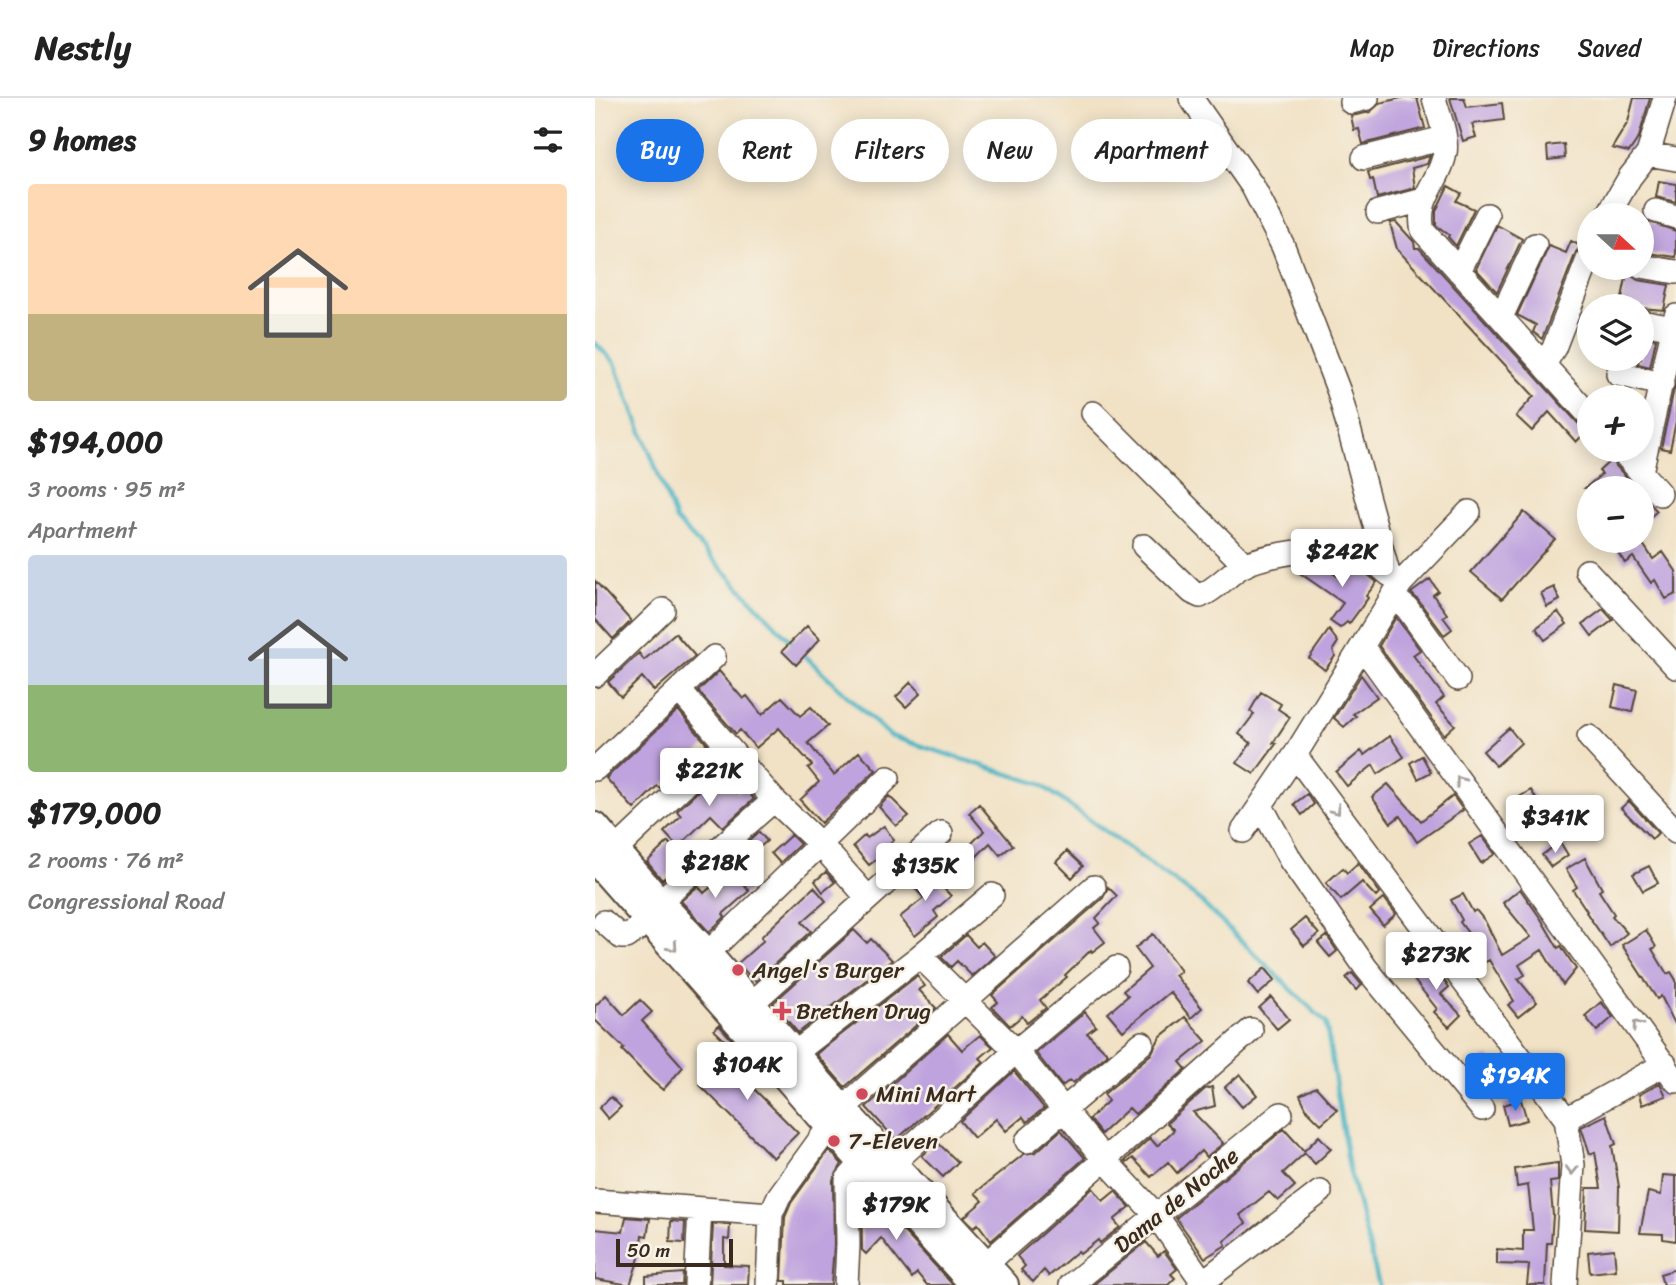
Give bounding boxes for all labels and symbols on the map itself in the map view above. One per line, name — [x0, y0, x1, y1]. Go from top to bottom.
north arrow — [1577, 203, 1654, 280]
pin: $242K — [1293, 530, 1391, 589]
pin: $221K — [660, 748, 758, 808]
one-way arrow — [1456, 776, 1468, 789]
pin: $341K — [1506, 796, 1604, 855]
one-way arrow — [1328, 802, 1340, 815]
pin: $218K — [666, 840, 764, 900]
pin: $135K — [876, 844, 974, 903]
pin: $273K — [1387, 932, 1485, 992]
one-way arrow — [665, 939, 677, 952]
place label: Angel's Burger — [751, 950, 905, 991]
marker: Angel's Burger — [730, 962, 746, 978]
place label: Brethen Drug — [796, 991, 931, 1032]
marker: Brethen Drug — [774, 1003, 790, 1019]
one-way arrow — [1632, 1020, 1645, 1033]
pin: $104K — [698, 1042, 796, 1102]
pin: $194K — [1466, 1054, 1564, 1113]
place label: Mini Mart — [876, 1074, 977, 1115]
marker: Mini Mart — [854, 1086, 870, 1102]
place label: 7-Eleven — [848, 1121, 938, 1162]
marker: 7-Eleven — [826, 1133, 842, 1149]
street label: Dama de Noche — [1104, 1136, 1249, 1264]
one-way arrow — [1564, 1165, 1580, 1175]
pin: $179K — [847, 1182, 945, 1242]
scale bar — [616, 1236, 733, 1268]

